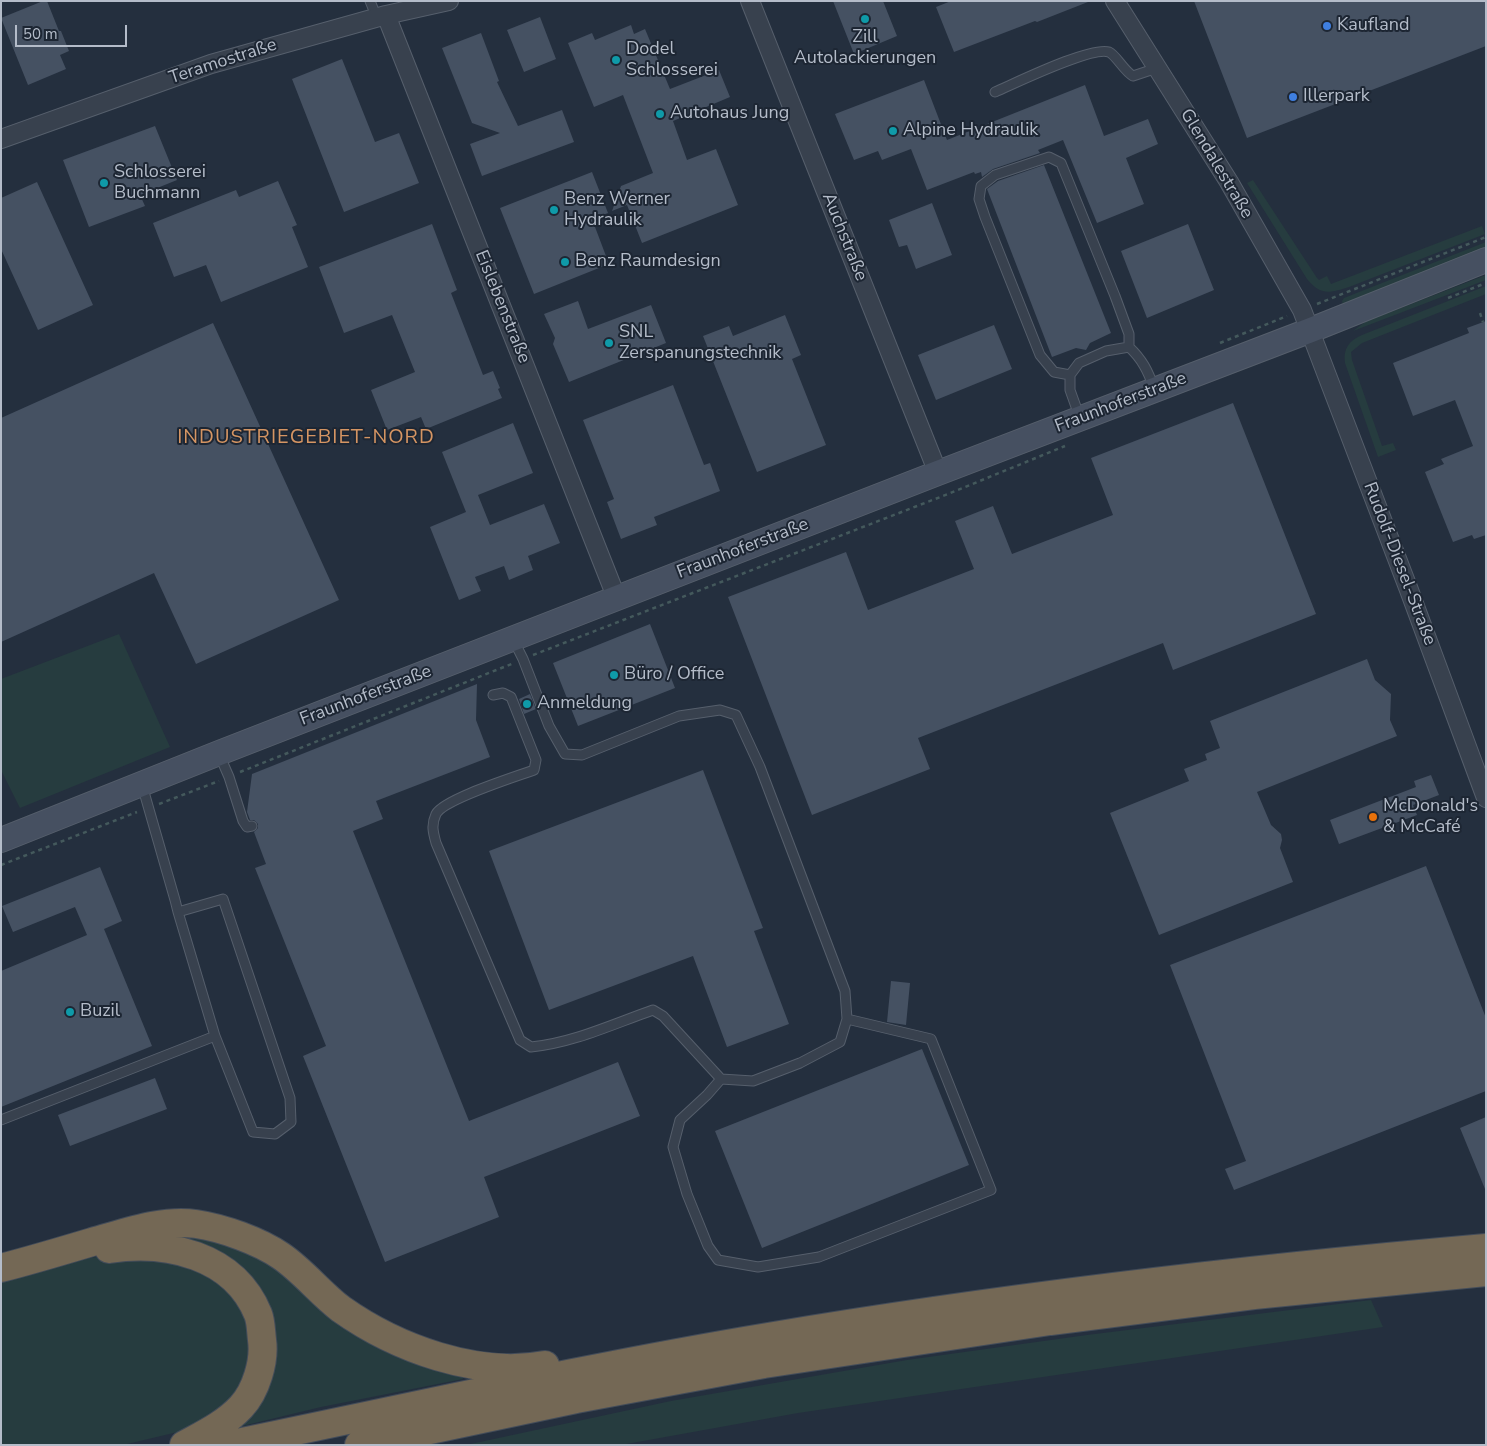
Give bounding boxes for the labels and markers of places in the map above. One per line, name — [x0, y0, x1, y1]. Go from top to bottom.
marker: Zill Autolackierungen — [859, 13, 871, 25]
place label: Kaufland — [1337, 15, 1409, 37]
marker: Kaufland — [1321, 20, 1333, 32]
place label: Zill Autolackierungen — [794, 27, 936, 70]
place label: Dodel Schlosserei — [626, 39, 718, 82]
marker: Dodel Schlosserei — [610, 54, 622, 66]
place label: Illerpark — [1303, 86, 1370, 108]
marker: Illerpark — [1287, 91, 1299, 103]
place label: Autohaus Jung — [670, 103, 789, 125]
marker: Autohaus Jung — [654, 108, 666, 120]
place label: Alpine Hydraulik — [903, 120, 1038, 142]
marker: Alpine Hydraulik — [887, 125, 899, 137]
place label: Schlosserei Buchmann — [114, 162, 206, 204]
marker: Schlosserei Buchmann — [98, 177, 110, 189]
place label: Benz Werner Hydraulik — [564, 189, 670, 232]
marker: Benz Werner Hydraulik — [548, 204, 560, 216]
place label: Benz Raumdesign — [575, 251, 721, 273]
marker: Benz Raumdesign — [559, 256, 571, 268]
place label: SNL Zerspanungstechnik — [619, 322, 781, 364]
marker: SNL Zerspanungstechnik — [603, 337, 615, 349]
place label: Büro / Office — [624, 664, 724, 686]
marker: Büro / Office — [608, 669, 620, 681]
place label: Anmeldung — [537, 693, 632, 715]
marker: Anmeldung — [521, 698, 533, 710]
place label: McDonald's & McCafé — [1383, 796, 1478, 839]
marker: McDonald's & McCafé — [1367, 811, 1379, 823]
place label: Buzil — [80, 1001, 120, 1023]
marker: Buzil — [64, 1006, 76, 1018]

